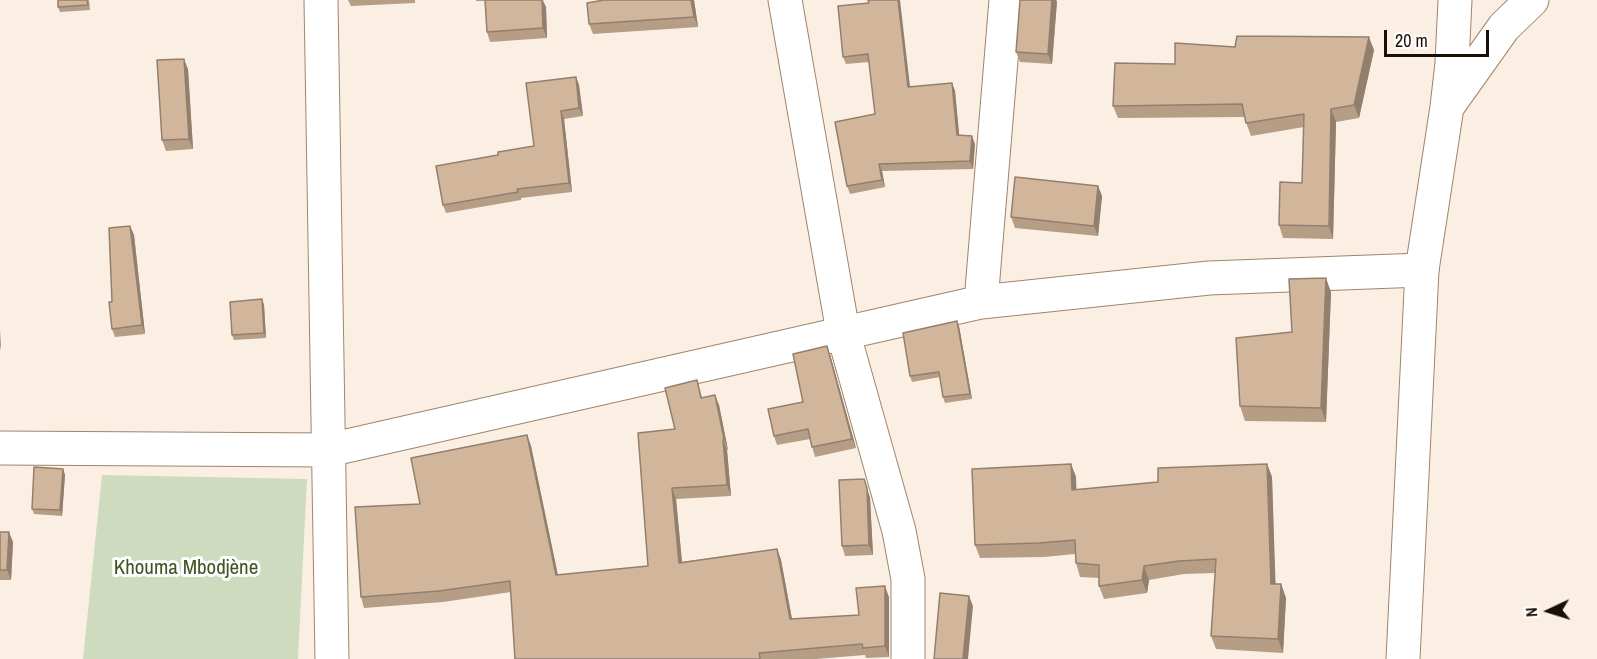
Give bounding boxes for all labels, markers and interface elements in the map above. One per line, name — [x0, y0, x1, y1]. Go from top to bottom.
scale bar — [1387, 18, 1492, 56]
text: 20 m — [1395, 28, 1428, 53]
park label: Khouma Mbodjène — [114, 555, 258, 581]
north arrow — [1519, 581, 1579, 641]
text: N — [1520, 607, 1542, 618]

